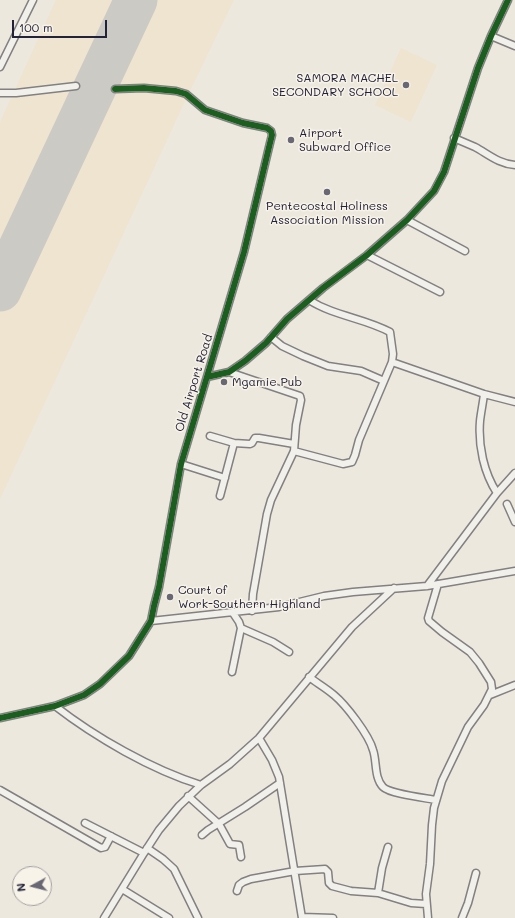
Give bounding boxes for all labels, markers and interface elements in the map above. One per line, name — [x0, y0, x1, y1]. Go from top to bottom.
scale bar — [14, 12, 109, 38]
text: 100 m — [19, 19, 53, 35]
place label: SAMORA MACHEL SECONDARY SCHOOL — [272, 71, 398, 99]
marker: SAMORA MACHEL SECONDARY SCHOOL — [401, 80, 411, 90]
place label: Airport Subward Office — [299, 126, 391, 154]
marker: Airport Subward Office — [286, 135, 296, 145]
marker: Pentecostal Holiness Association Mission — [322, 187, 332, 197]
place label: Pentecostal Holiness Association Mission — [266, 199, 388, 227]
street label: Old Airport Road — [172, 332, 216, 434]
place label: Mgamie Pub — [232, 375, 302, 389]
marker: Mgamie Pub — [219, 377, 229, 387]
place label: Court of Work-Southern Highland — [178, 583, 320, 611]
marker: Court of Work-Southern Highland — [165, 592, 175, 602]
north arrow — [12, 866, 52, 906]
text: N — [13, 882, 29, 892]

